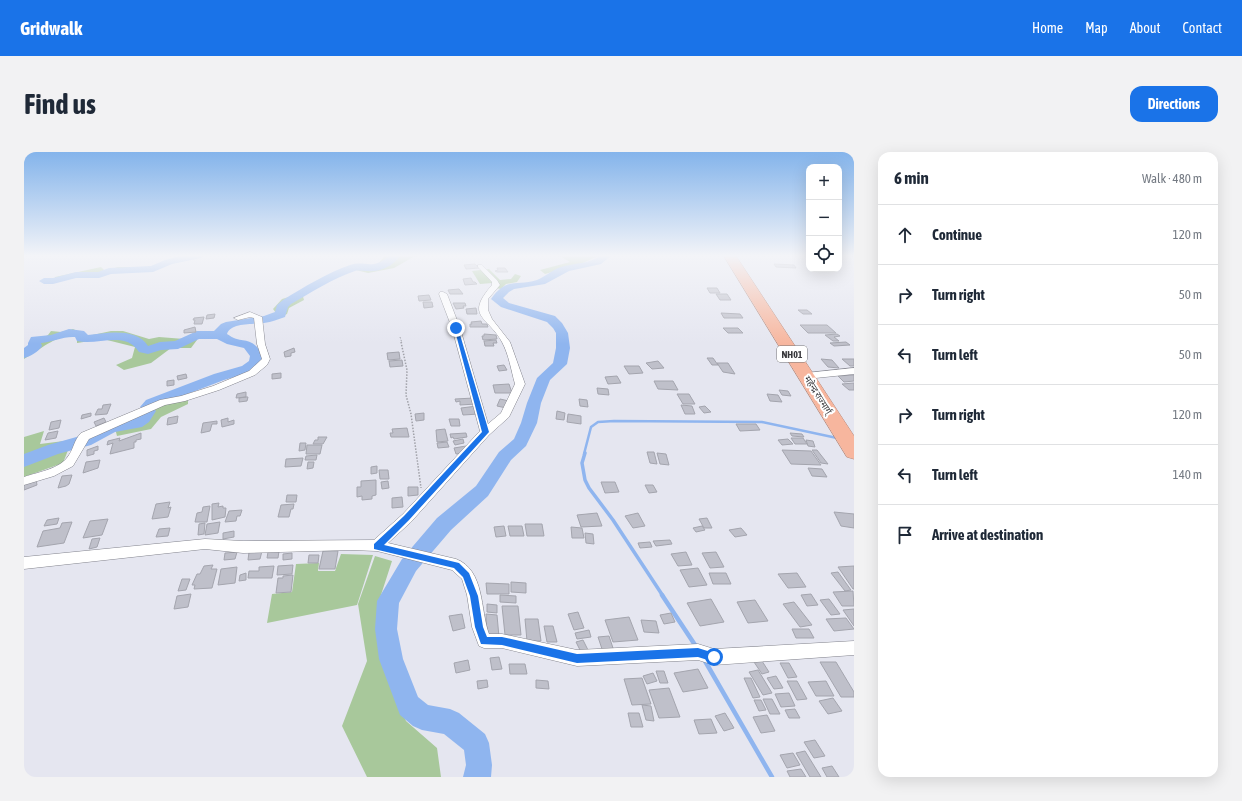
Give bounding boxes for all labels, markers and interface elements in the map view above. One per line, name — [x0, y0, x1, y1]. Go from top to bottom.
text: Gridwalk — [20, 17, 82, 39]
text: Home — [1032, 20, 1063, 36]
text: Map — [1085, 20, 1108, 36]
text: About — [1130, 20, 1161, 36]
text: Contact — [1183, 20, 1222, 36]
button: Directions — [1130, 86, 1218, 122]
text: Find us — [24, 88, 96, 120]
map controls — [806, 164, 842, 272]
button: + — [806, 164, 842, 200]
text: 6 min — [894, 168, 929, 188]
text: Walk · 480 m — [1142, 171, 1202, 186]
button: − — [806, 200, 842, 236]
icon: ahead — [894, 224, 916, 246]
text: Continue — [932, 226, 982, 243]
text: 120 m — [1173, 227, 1202, 242]
button: locate — [806, 236, 842, 272]
icon: right — [894, 284, 916, 306]
text: Turn right — [932, 286, 985, 303]
text: 50 m — [1179, 287, 1202, 302]
route end — [447, 319, 465, 337]
icon: left — [894, 344, 916, 366]
road number: NH01 — [777, 346, 807, 362]
text: Turn left — [932, 346, 978, 363]
text: 50 m — [1179, 347, 1202, 362]
street label: महेन्द्र राज्मार्ग् — [802, 374, 836, 418]
icon: right — [894, 404, 916, 426]
text: Turn right — [932, 406, 985, 423]
text: 120 m — [1173, 407, 1202, 422]
icon: left — [894, 464, 916, 486]
text: Turn left — [932, 466, 978, 483]
text: 140 m — [1173, 467, 1202, 482]
icon: arrive — [894, 524, 916, 546]
text: Arrive at destination — [932, 526, 1043, 543]
route start — [705, 648, 723, 666]

